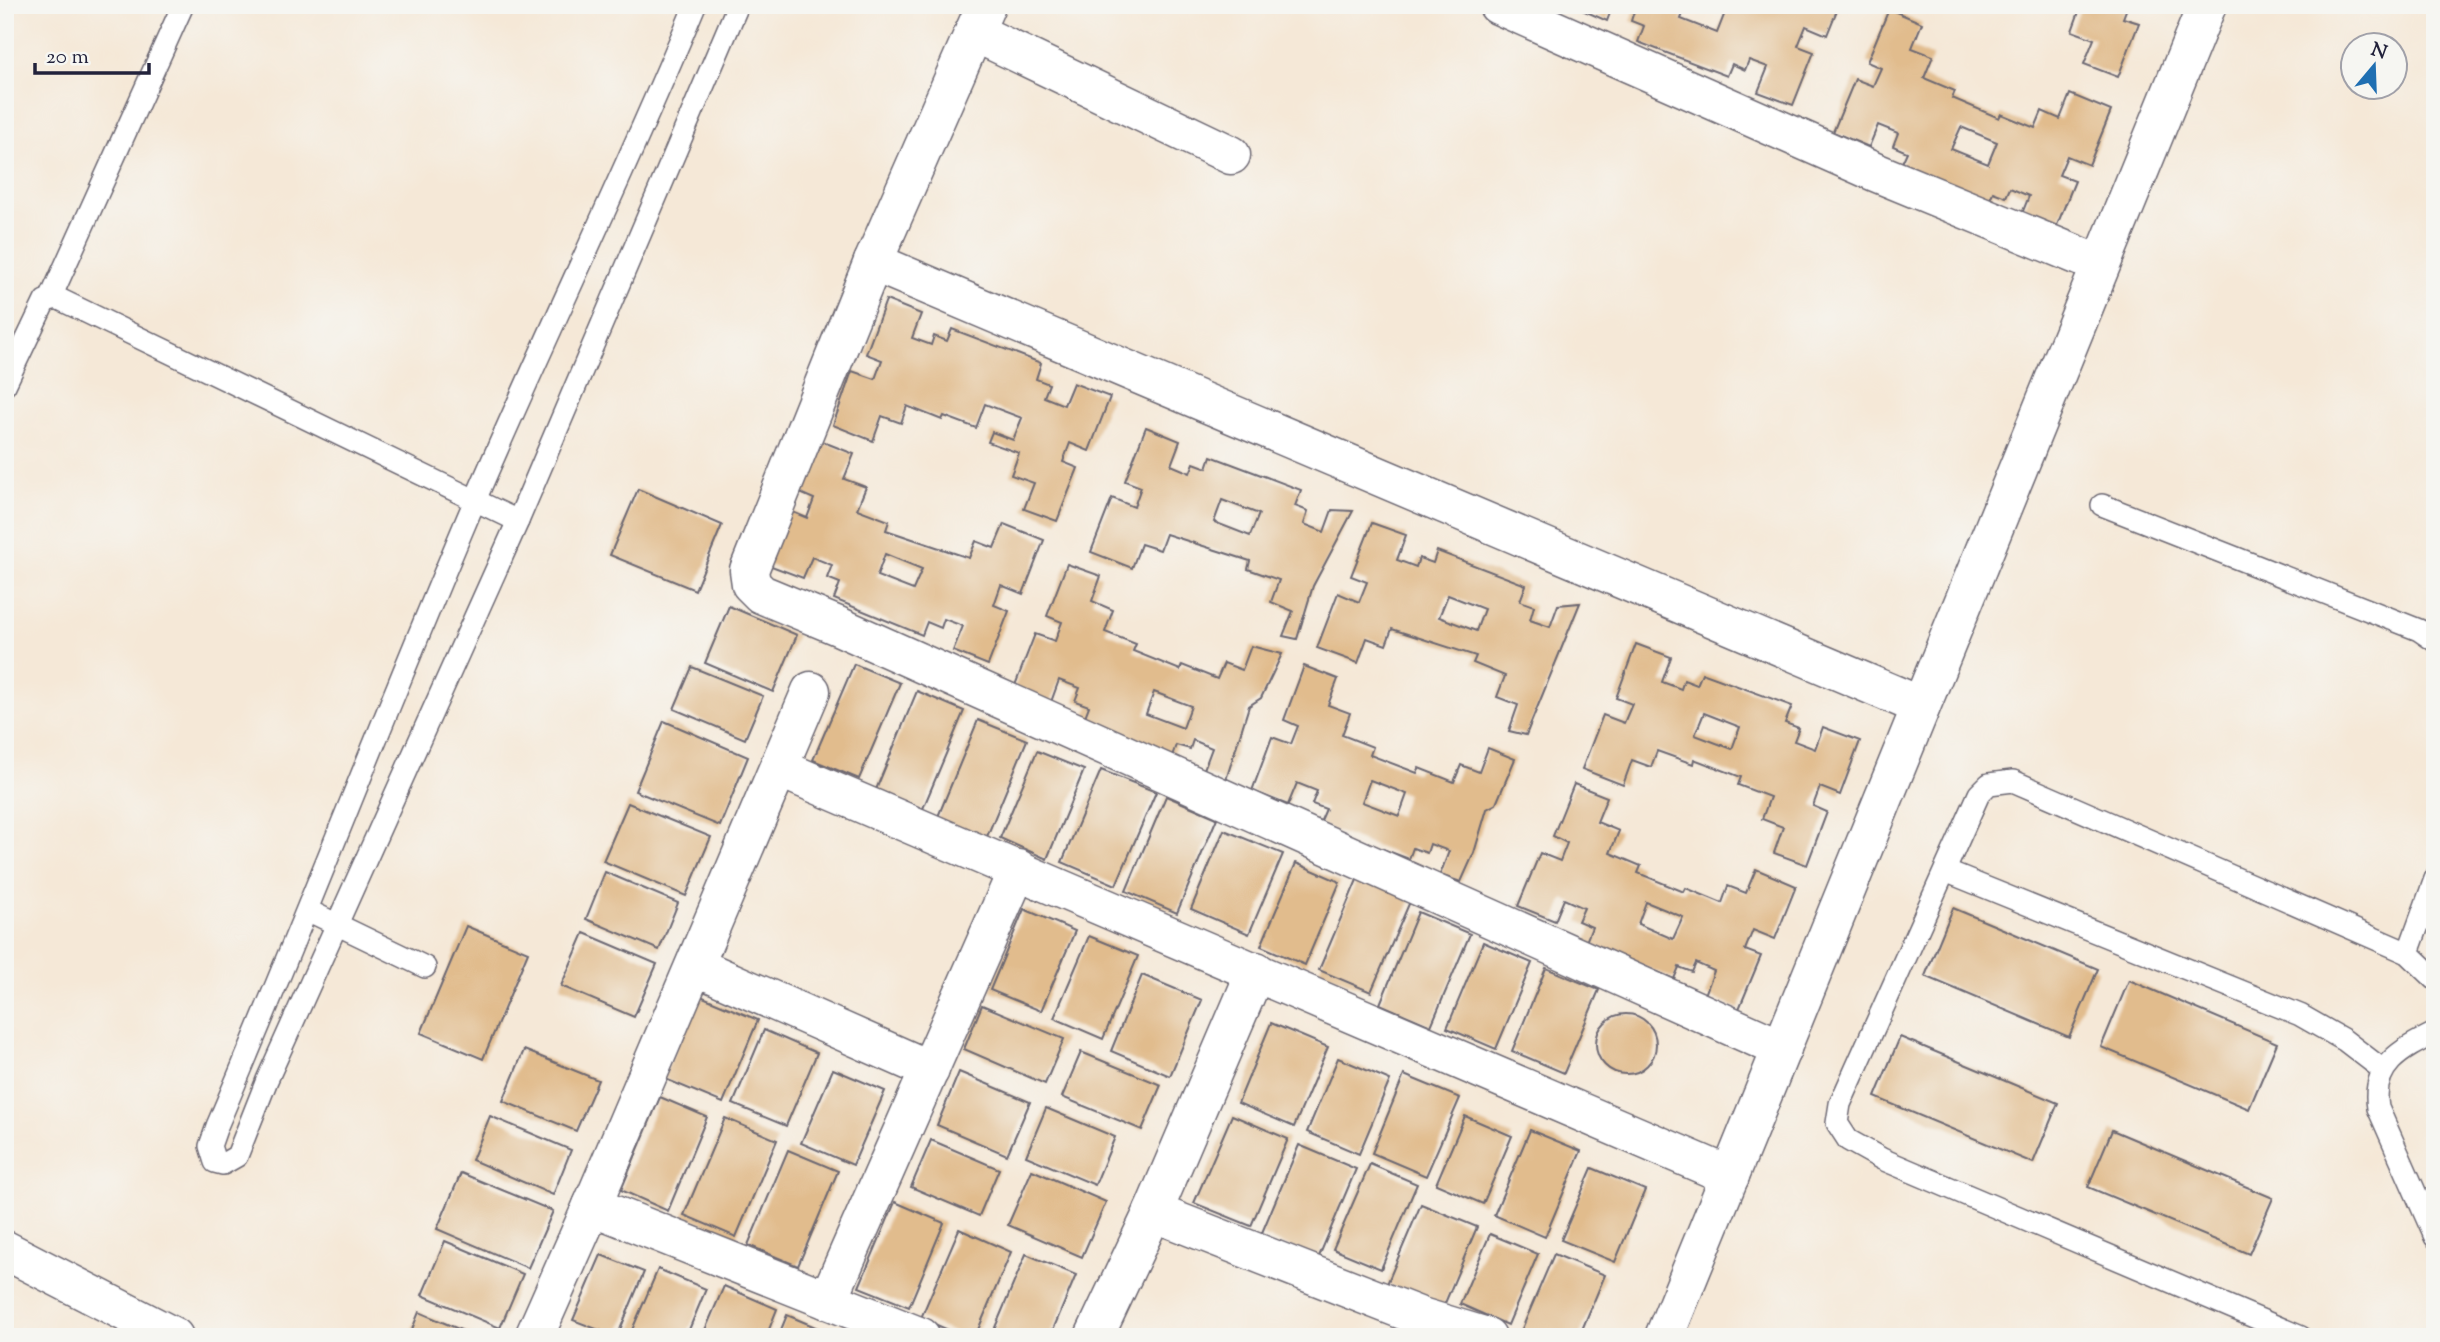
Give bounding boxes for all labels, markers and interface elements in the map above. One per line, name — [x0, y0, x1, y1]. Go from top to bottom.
scale bar — [35, 32, 149, 76]
north arrow — [2338, 32, 2408, 102]
text: N — [2367, 37, 2390, 68]
text: 20 m — [46, 43, 89, 73]

